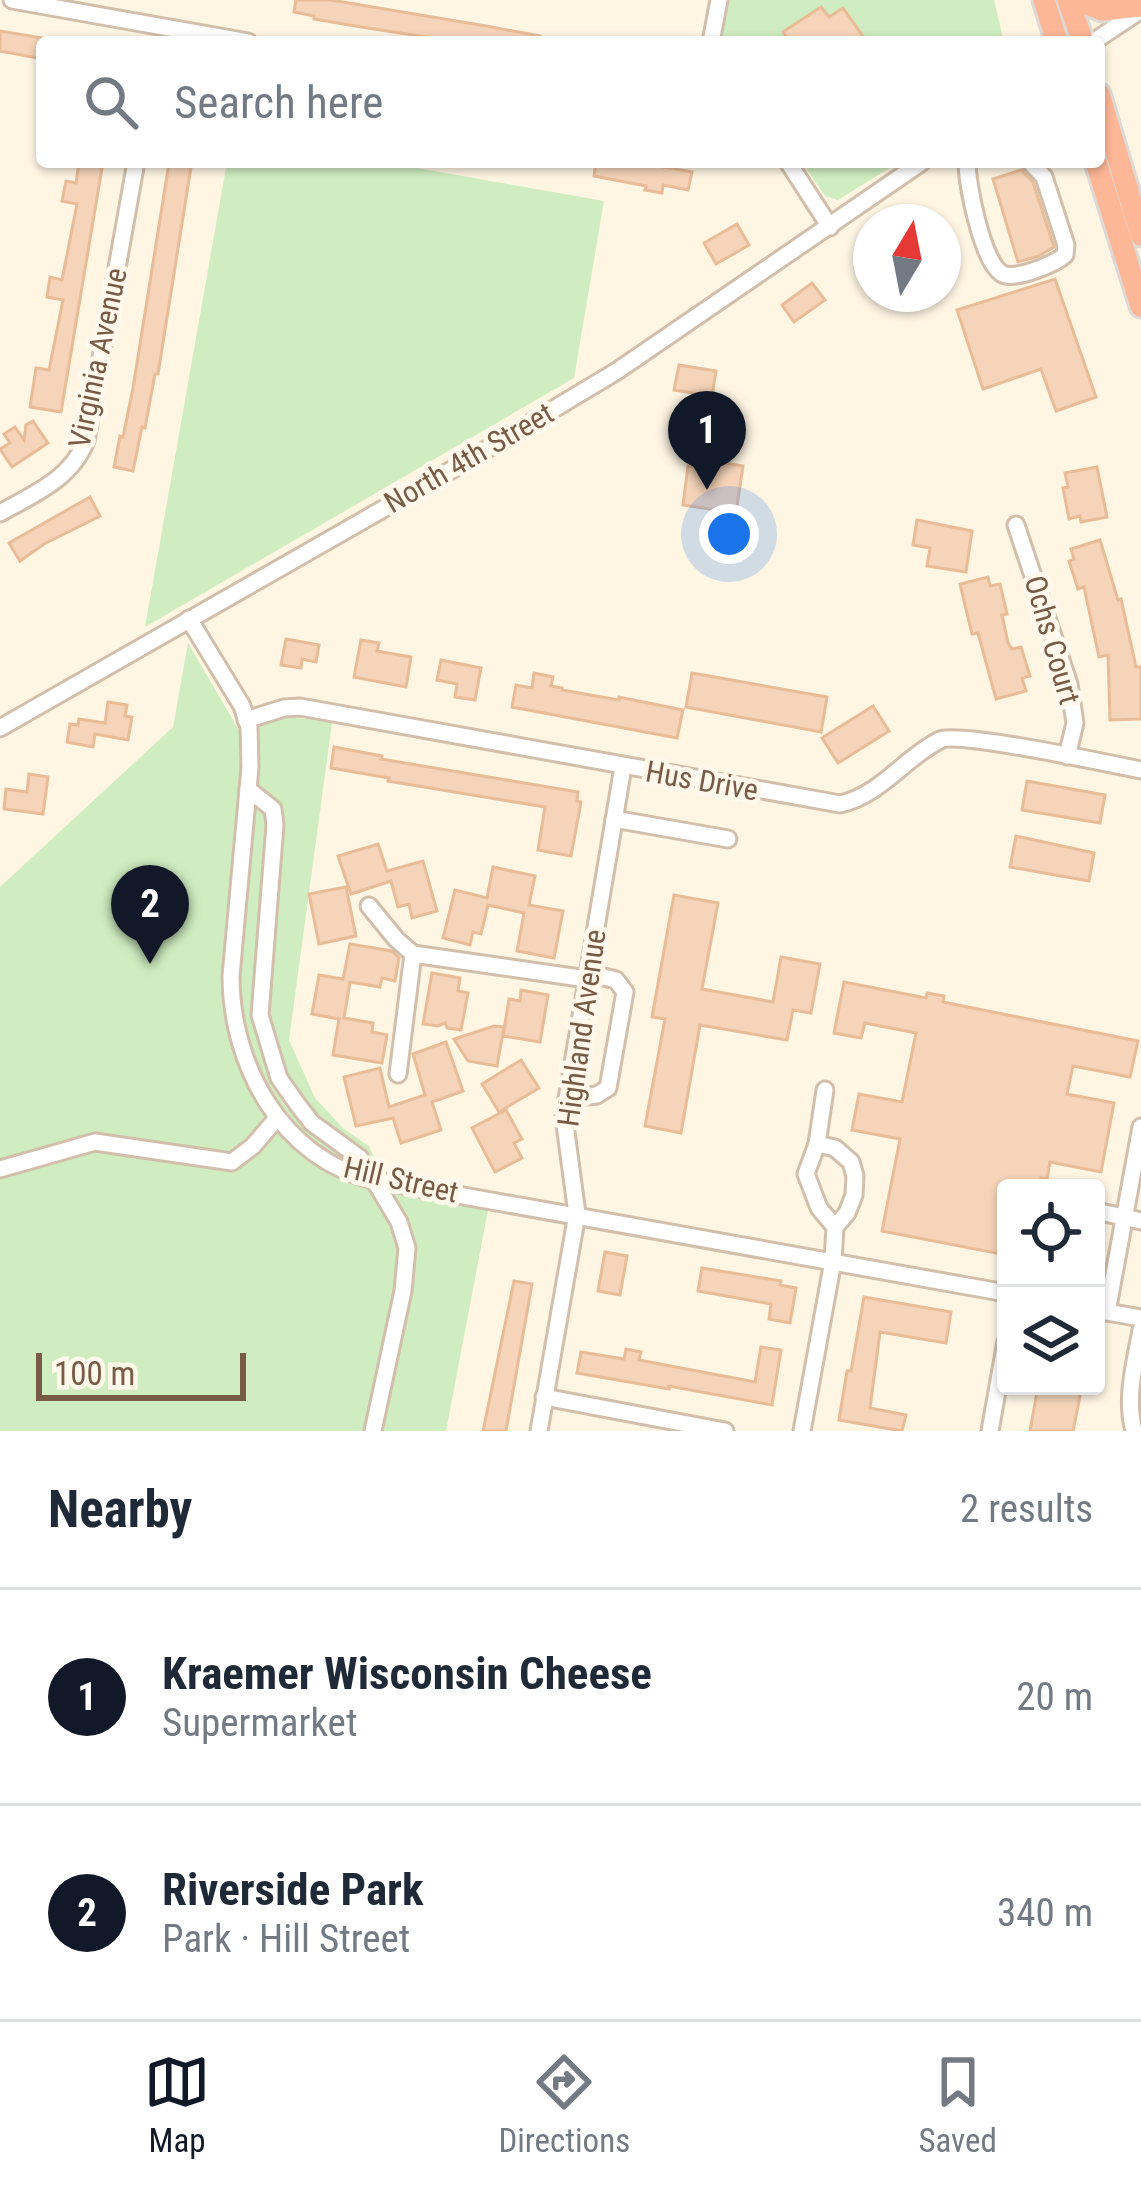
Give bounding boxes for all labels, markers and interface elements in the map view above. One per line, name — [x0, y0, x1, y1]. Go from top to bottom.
search box — [36, 36, 1105, 168]
icon: search — [78, 69, 144, 135]
text: Search here — [174, 76, 383, 129]
north arrow — [853, 204, 961, 312]
street label: Virginia Avenue — [61, 265, 134, 451]
pin: 1 — [668, 391, 746, 490]
street label: North 4th Street — [378, 395, 559, 520]
your location — [699, 504, 759, 564]
street label: Ochs Court — [1017, 571, 1088, 708]
street label: Hus Drive — [643, 753, 761, 808]
pin: 2 — [111, 865, 189, 964]
street label: Highland Avenue — [550, 927, 613, 1129]
street label: Hill Street — [340, 1149, 462, 1210]
map controls — [997, 1179, 1105, 1395]
button: locate — [997, 1179, 1105, 1287]
button: layers — [997, 1287, 1105, 1395]
scale bar — [36, 1347, 246, 1400]
text: 100 m — [54, 1354, 135, 1393]
text: Nearby — [48, 1480, 192, 1539]
text: 2 results — [960, 1486, 1093, 1532]
text: Kraemer Wisconsin Cheese — [162, 1647, 652, 1700]
text: 1 — [77, 1674, 97, 1720]
text: 20 m — [1016, 1674, 1093, 1720]
text: Supermarket — [162, 1700, 357, 1746]
text: Riverside Park — [162, 1863, 424, 1916]
text: 2 — [77, 1890, 97, 1936]
text: 340 m — [997, 1890, 1093, 1936]
text: Park · Hill Street — [162, 1916, 410, 1962]
tab: Map — [144, 2049, 210, 2160]
tab: Directions — [498, 2049, 630, 2160]
tab: Saved — [918, 2049, 997, 2160]

